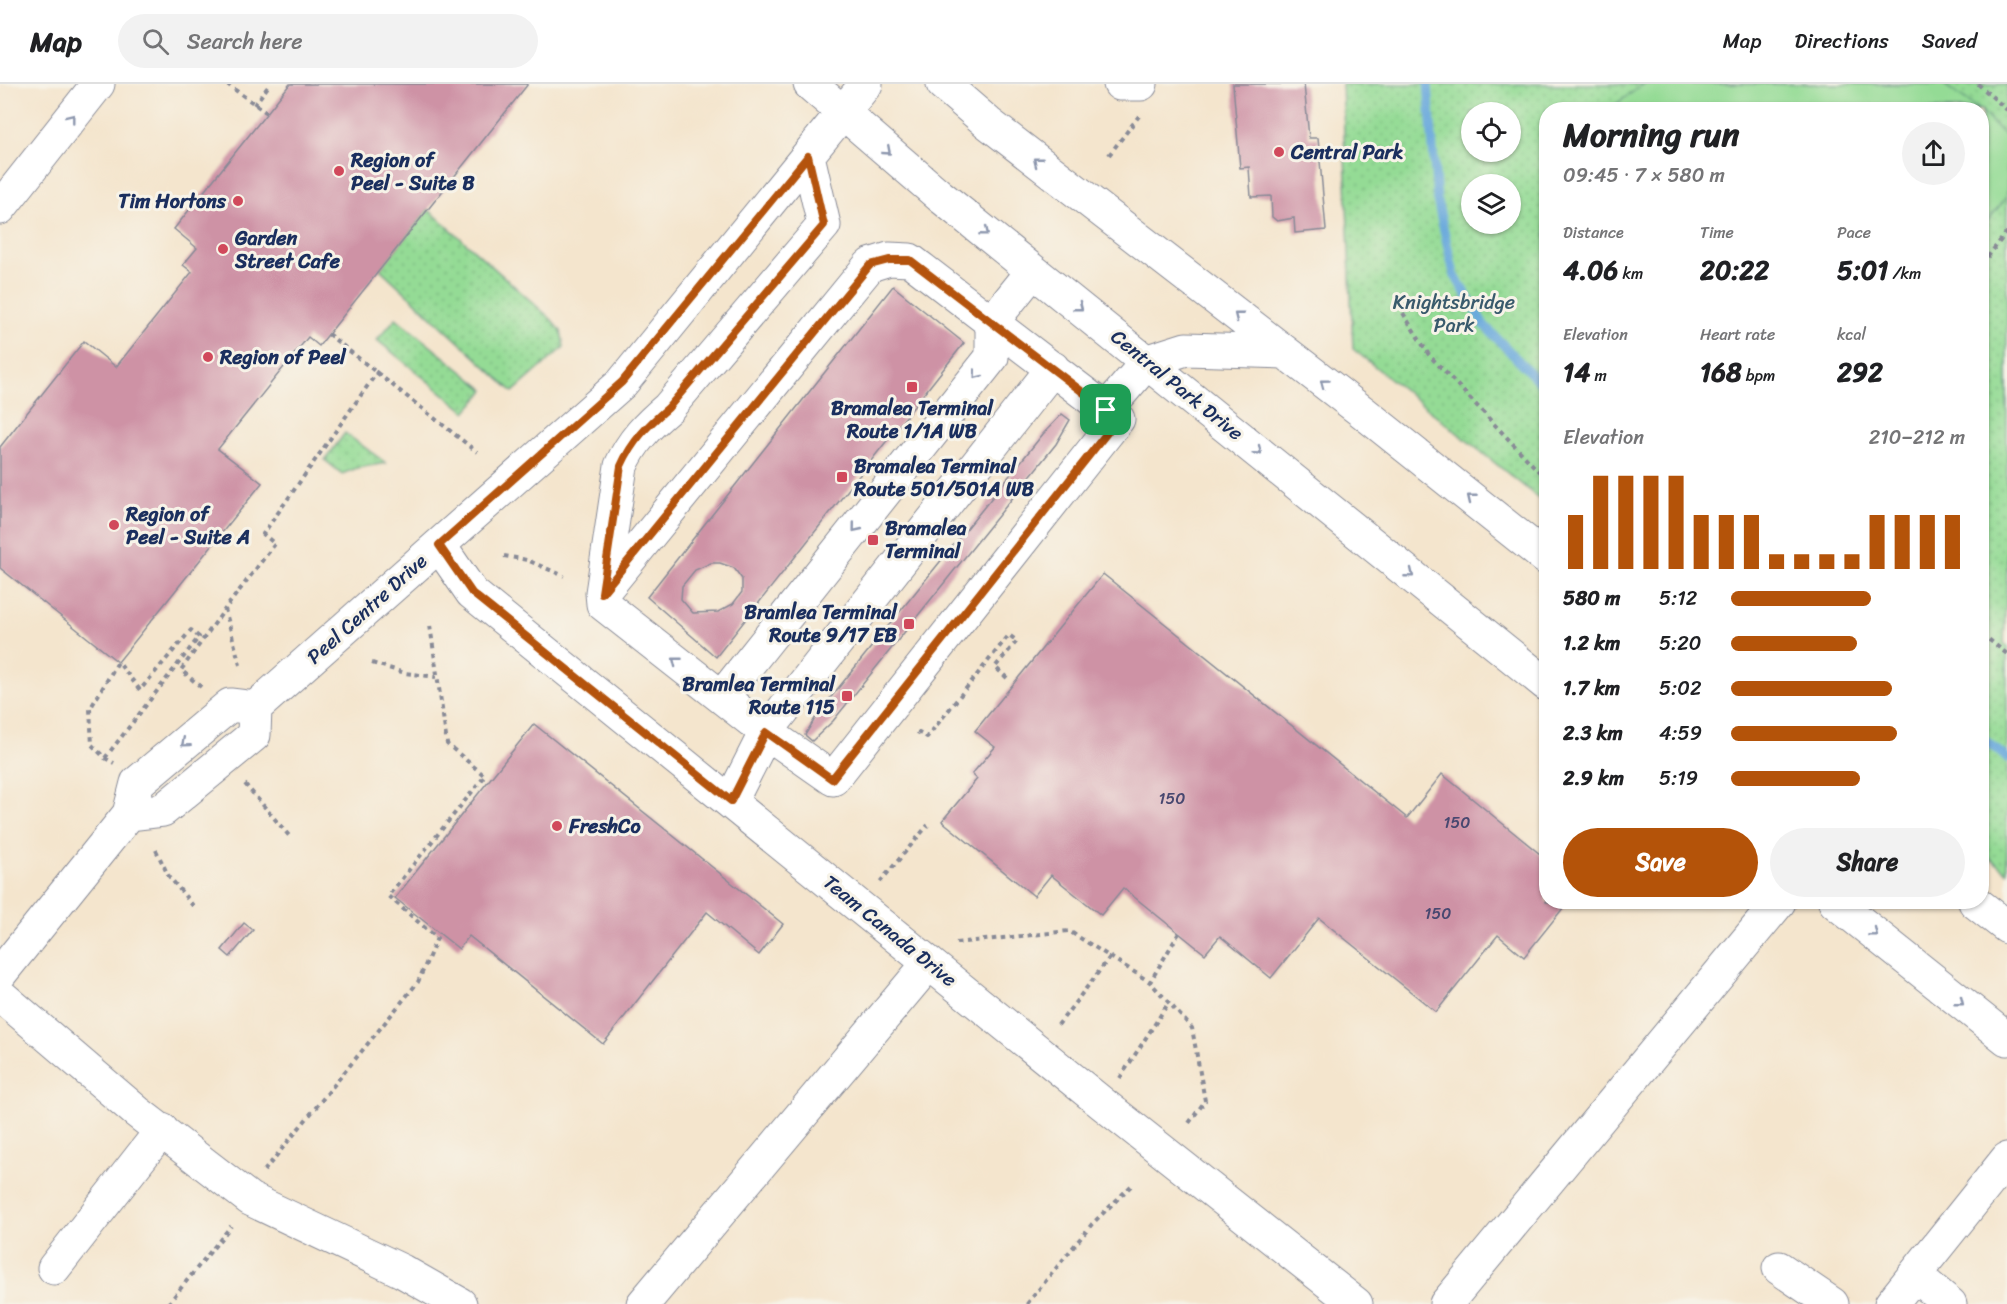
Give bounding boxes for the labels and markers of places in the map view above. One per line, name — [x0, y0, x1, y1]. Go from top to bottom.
place label: Central Park — [1290, 135, 1404, 170]
place label: Region of Peel - Suite B — [350, 143, 475, 201]
marker: Central Park — [1272, 145, 1286, 159]
marker: Region of Peel - Suite B — [332, 164, 346, 178]
place label: Tim Hortons — [118, 184, 227, 219]
marker: Tim Hortons — [231, 194, 245, 208]
place label: Garden Street Cafe — [234, 221, 341, 279]
marker: Garden Street Cafe — [216, 242, 230, 256]
place label: Region of Peel — [219, 340, 347, 375]
marker: Region of Peel — [201, 350, 215, 364]
marker: Bramalea Terminal Route 1/1A WB — [905, 380, 919, 394]
pin — [1080, 384, 1131, 435]
place label: Bramalea Terminal Route 1/1A WB — [831, 391, 994, 449]
place label: Bramalea Terminal Route 501/501A WB — [853, 449, 1034, 507]
marker: Bramalea Terminal Route 501/501A WB — [835, 470, 849, 484]
place label: Region of Peel - Suite A — [125, 497, 250, 555]
place label: Bramalea Terminal — [885, 511, 967, 569]
marker: Region of Peel - Suite A — [107, 518, 121, 532]
marker: Bramalea Terminal — [866, 533, 880, 547]
place label: Bramlea Terminal Route 9/17 EB — [744, 595, 898, 653]
marker: Bramlea Terminal Route 9/17 EB — [902, 617, 916, 631]
place label: Bramlea Terminal Route 115 — [682, 667, 836, 725]
marker: Bramlea Terminal Route 115 — [840, 689, 854, 703]
place label: FreshCo — [568, 809, 642, 844]
marker: FreshCo — [550, 819, 564, 833]

